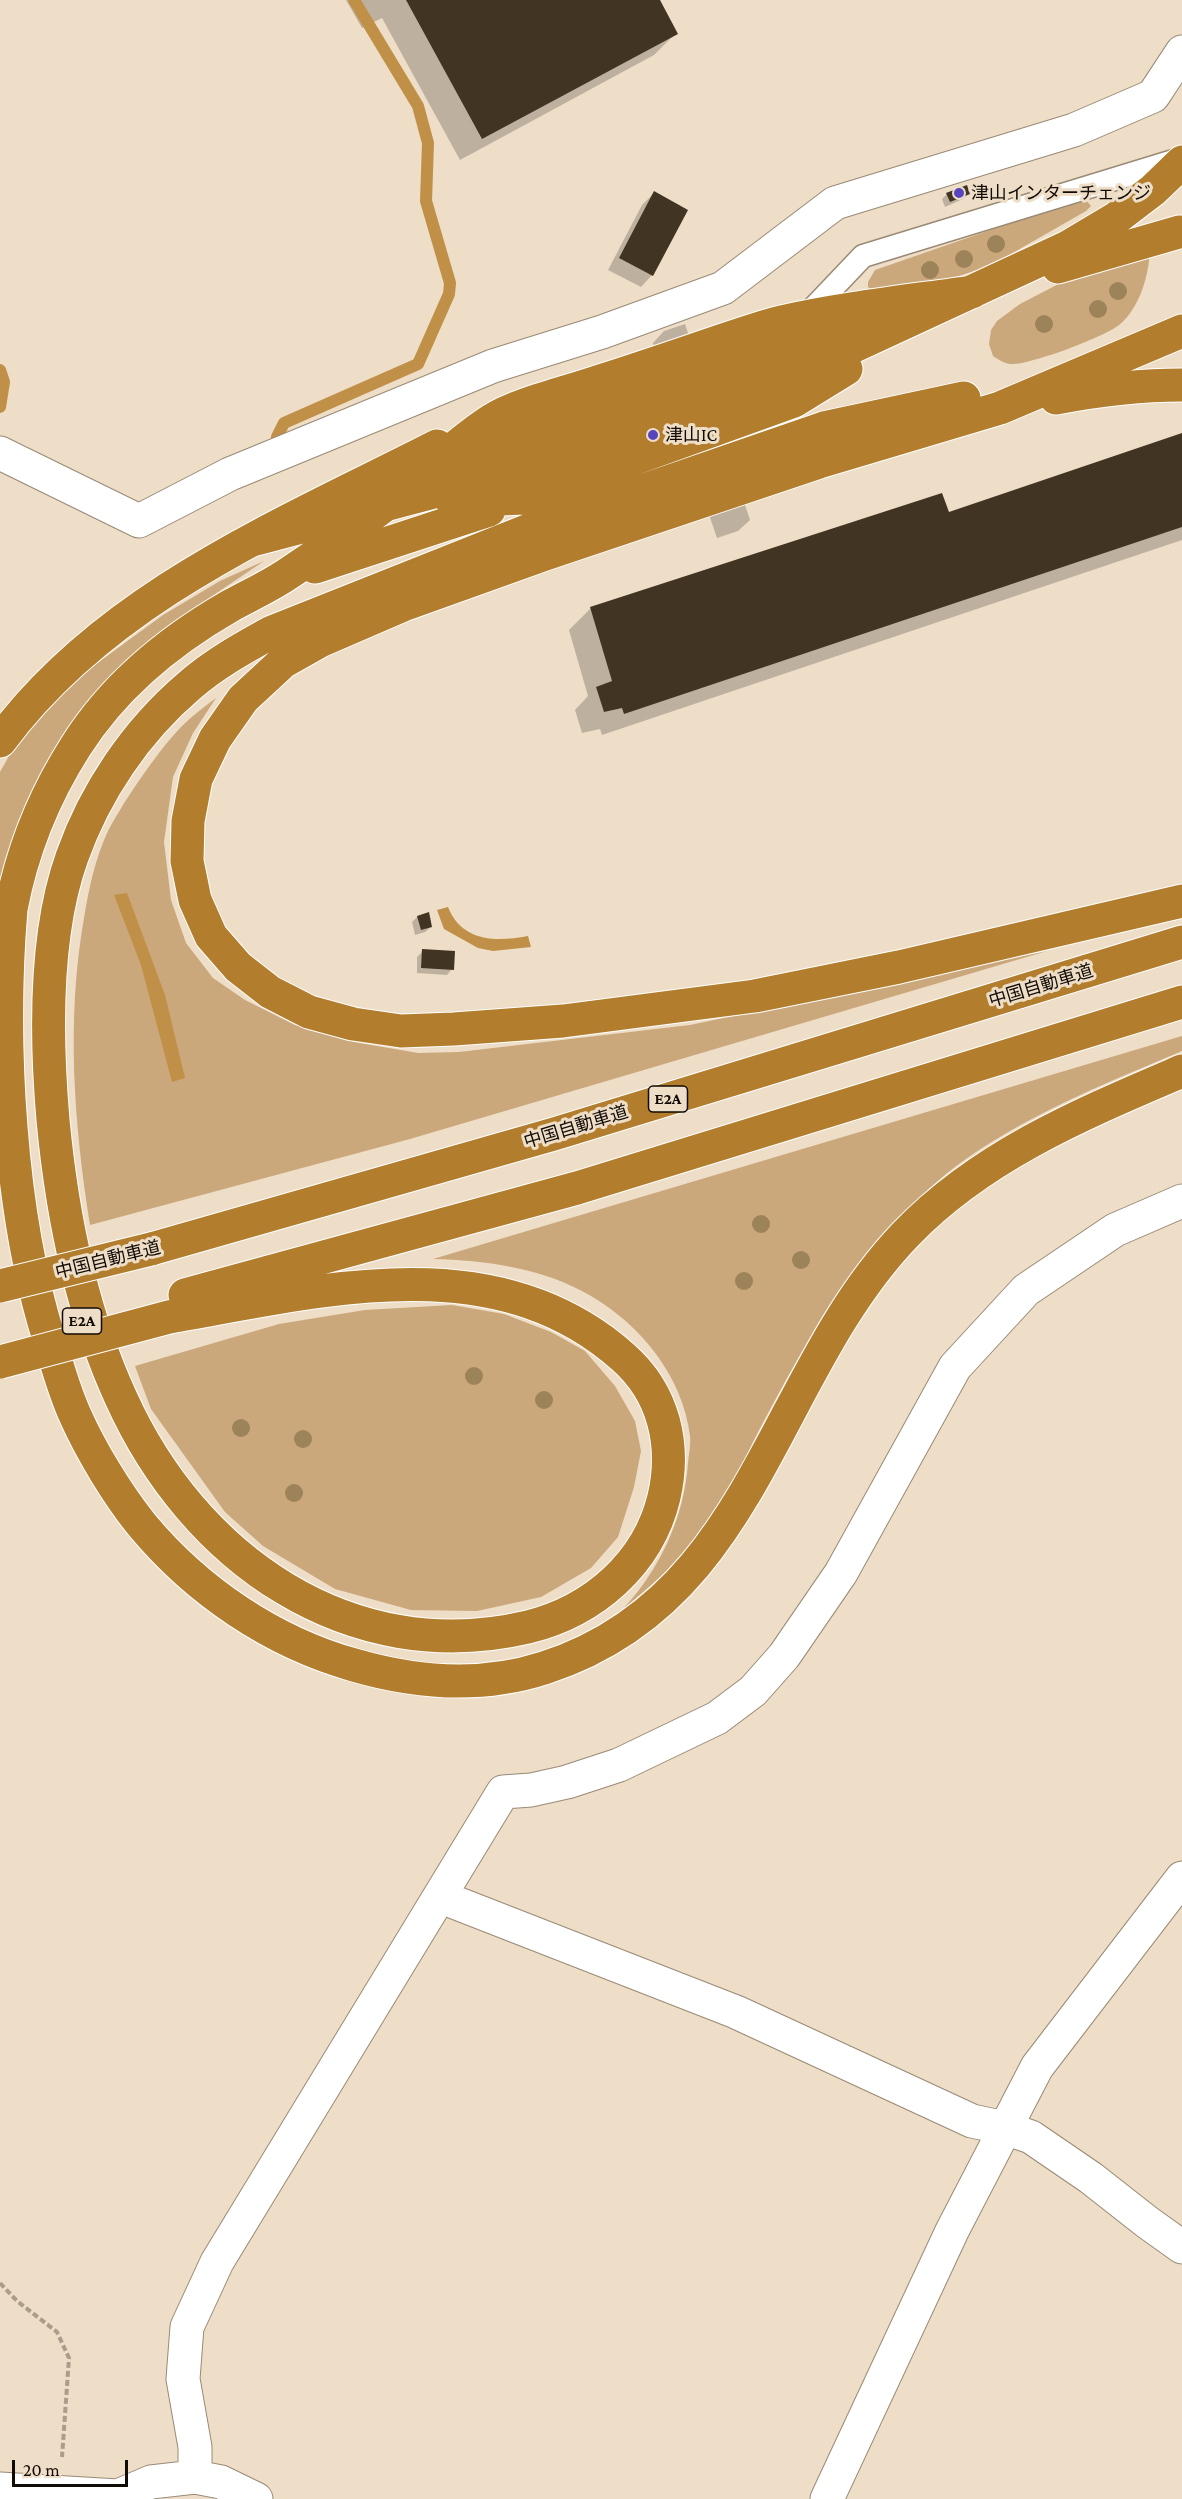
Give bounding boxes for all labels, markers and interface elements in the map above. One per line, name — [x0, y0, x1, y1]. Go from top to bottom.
place label: 津山インターチェンジ — [971, 182, 1151, 204]
marker: 津山インターチェンジ — [952, 186, 966, 200]
place label: 津山IC — [665, 424, 717, 446]
marker: 津山IC — [646, 428, 660, 442]
street label: 中国自動車道 — [986, 960, 1096, 1012]
road number: E2A — [648, 1086, 688, 1112]
street label: 中国自動車道 — [521, 1101, 631, 1153]
street label: 中国自動車道 — [53, 1236, 163, 1284]
road number: E2A — [62, 1308, 101, 1334]
scale bar — [15, 2448, 130, 2486]
text: 20 m — [23, 2460, 60, 2480]

